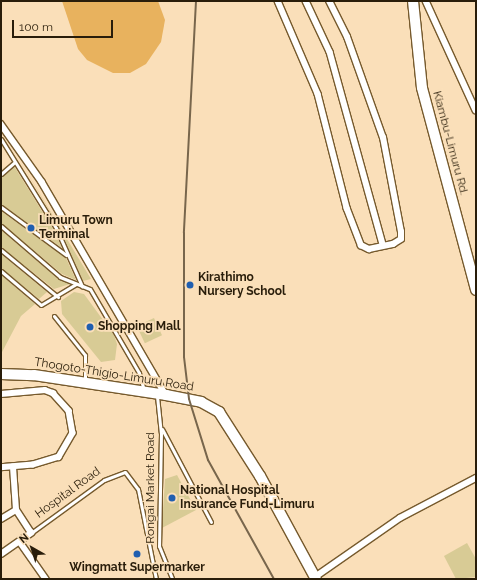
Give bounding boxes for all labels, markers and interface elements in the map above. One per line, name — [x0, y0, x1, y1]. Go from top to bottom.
scale bar — [14, 12, 115, 38]
text: 100 m — [19, 20, 53, 34]
street label: Kiambu-Limuru Rd. — [429, 89, 471, 197]
place label: Limuru Town Terminal — [39, 214, 113, 242]
marker: Limuru Town Terminal — [26, 223, 36, 233]
place label: Kirathimo Nursery School — [198, 271, 286, 299]
marker: Kirathimo Nursery School — [185, 280, 195, 290]
place label: Shopping Mall — [98, 320, 181, 334]
marker: Shopping Mall — [85, 322, 95, 332]
street label: Thogoto-Thigio-Limuru Road — [33, 355, 195, 395]
street label: Rongai Market Road — [144, 432, 158, 544]
street label: Hospital Road — [32, 464, 104, 522]
place label: National Hospital Insurance Fund-Limuru — [180, 484, 314, 512]
marker: National Hospital Insurance Fund-Limuru — [167, 493, 177, 503]
north arrow — [12, 528, 52, 568]
text: N — [17, 531, 31, 546]
marker: Wingmatt Supermarker — [132, 549, 142, 559]
place label: Wingmatt Supermarker — [69, 561, 205, 575]

